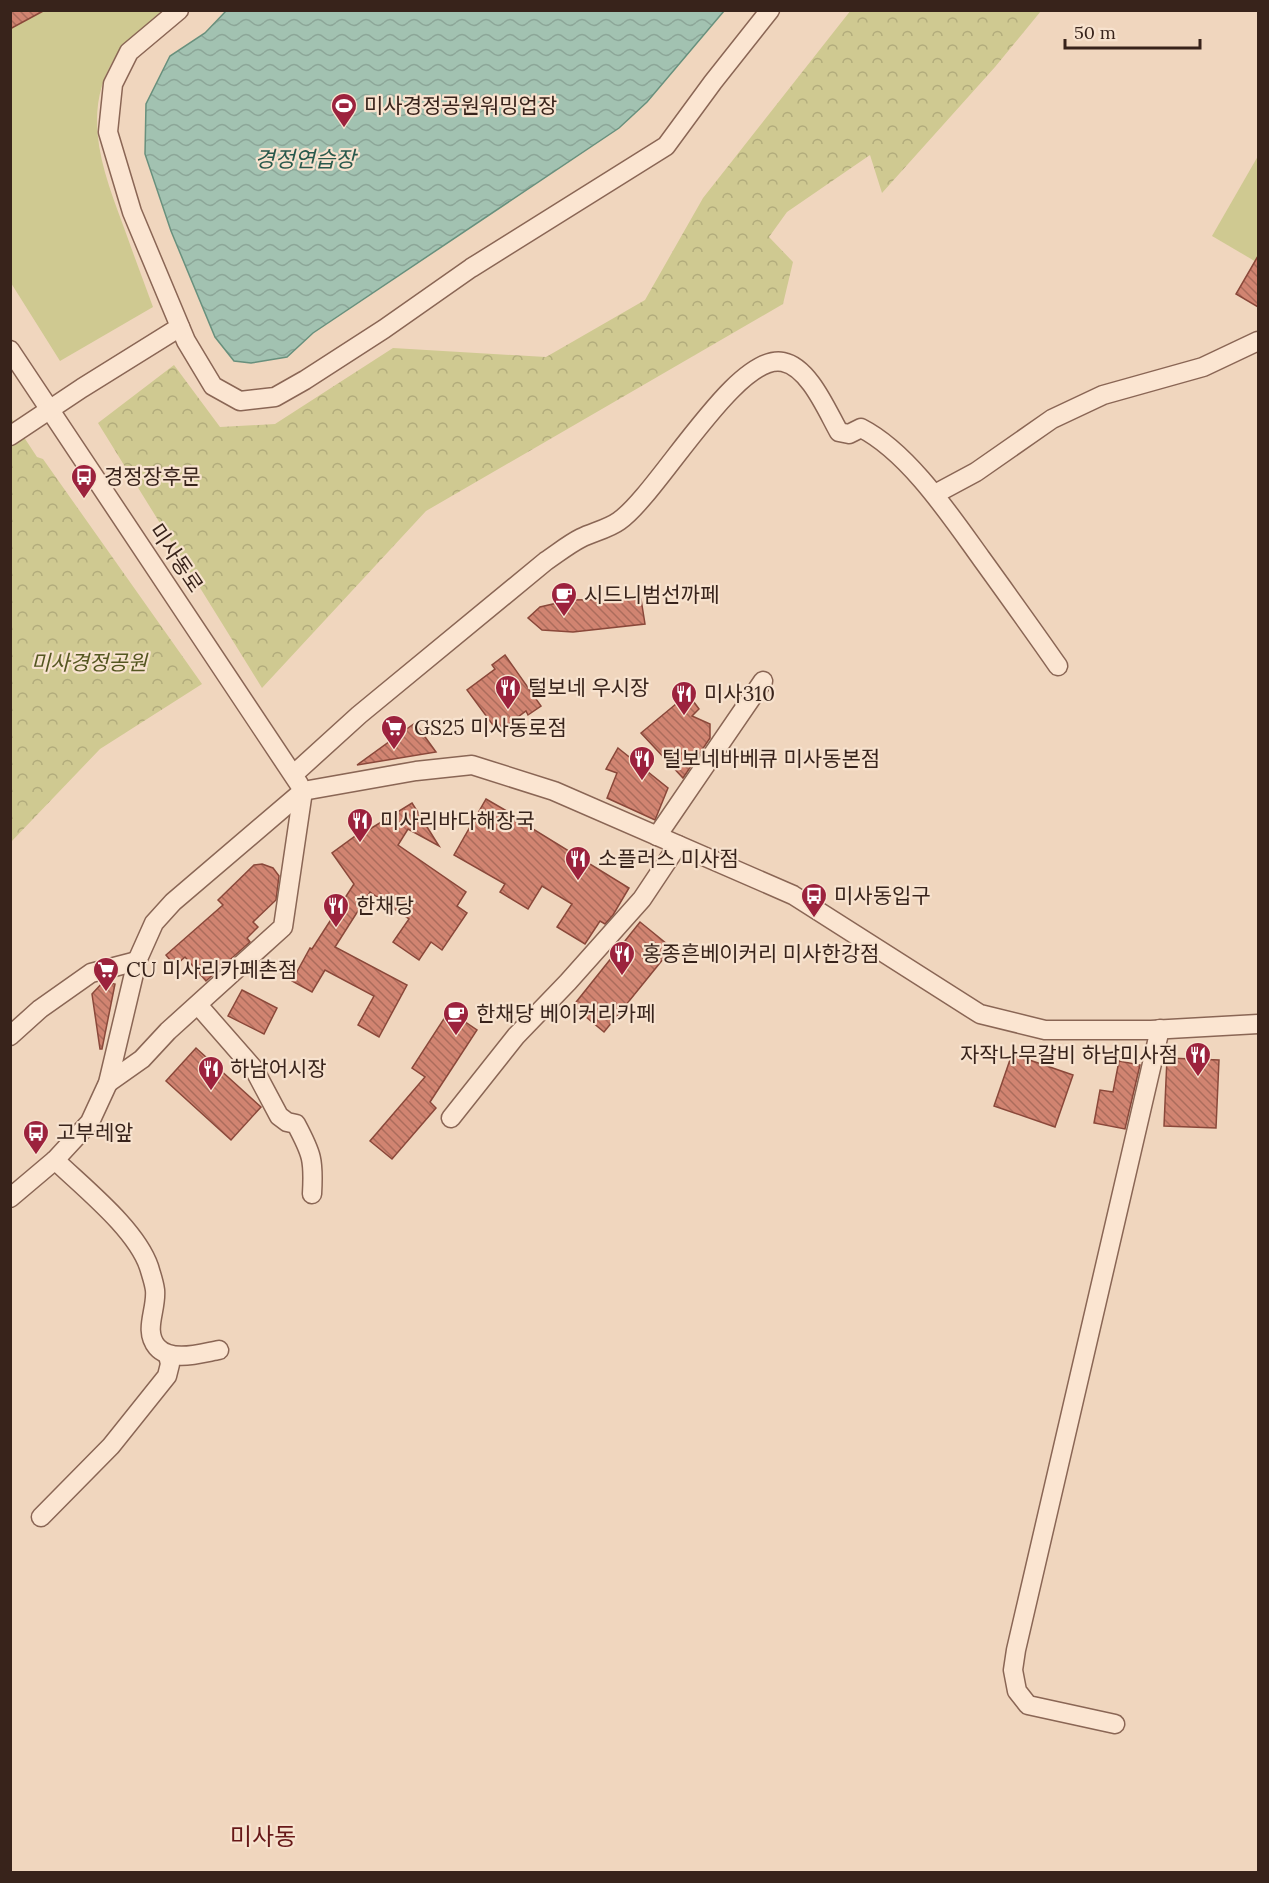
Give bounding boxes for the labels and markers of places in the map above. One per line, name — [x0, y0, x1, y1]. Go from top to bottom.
sports icon: 미사경정공원워밍업장 — [329, 91, 359, 129]
place label: 미사경정공원워밍업장 — [364, 92, 557, 119]
bus stop icon: 경정장후문 — [69, 462, 99, 500]
place label: 경정장후문 — [104, 463, 201, 490]
cafe icon: 시드니범선까페 — [549, 580, 579, 618]
place label: 시드니범선까페 — [584, 581, 719, 608]
restaurant icon: 털보네 우시장 — [493, 673, 523, 711]
place label: 털보네 우시장 — [528, 674, 649, 701]
restaurant icon: 미사310 — [669, 679, 699, 717]
place label: 미사310 — [704, 680, 775, 707]
supermarket icon: GS25 미사동로점 — [379, 713, 409, 751]
place label: GS25 미사동로점 — [414, 714, 567, 741]
restaurant icon: 털보네바베큐 미사동본점 — [627, 744, 657, 782]
place label: 털보네바베큐 미사동본점 — [662, 745, 880, 772]
restaurant icon: 미사리바다해장국 — [345, 806, 375, 844]
place label: 미사리바다해장국 — [380, 807, 535, 834]
restaurant icon: 소플러스 미사점 — [563, 844, 593, 882]
place label: 소플러스 미사점 — [598, 845, 739, 872]
bus stop icon: 미사동입구 — [799, 881, 829, 919]
place label: 미사동입구 — [834, 882, 931, 909]
restaurant icon: 한채당 — [321, 891, 351, 929]
place label: 한채당 — [356, 892, 414, 919]
restaurant icon: 홍종흔베이커리 미사한강점 — [607, 939, 637, 977]
place label: 홍종흔베이커리 미사한강점 — [642, 940, 879, 967]
supermarket icon: CU 미사리카페촌점 — [91, 955, 121, 993]
place label: CU 미사리카페촌점 — [126, 956, 297, 983]
cafe icon: 한채당 베이커리카페 — [441, 999, 471, 1037]
place label: 한채당 베이커리카페 — [476, 1000, 655, 1027]
restaurant icon: 자작나무갈비 하남미사점 — [1183, 1040, 1213, 1078]
place label: 자작나무갈비 하남미사점 — [960, 1041, 1178, 1068]
restaurant icon: 하남어시장 — [196, 1054, 226, 1092]
place label: 하남어시장 — [230, 1055, 327, 1082]
bus stop icon: 고부레앞 — [21, 1118, 51, 1156]
place label: 고부레앞 — [56, 1119, 133, 1146]

